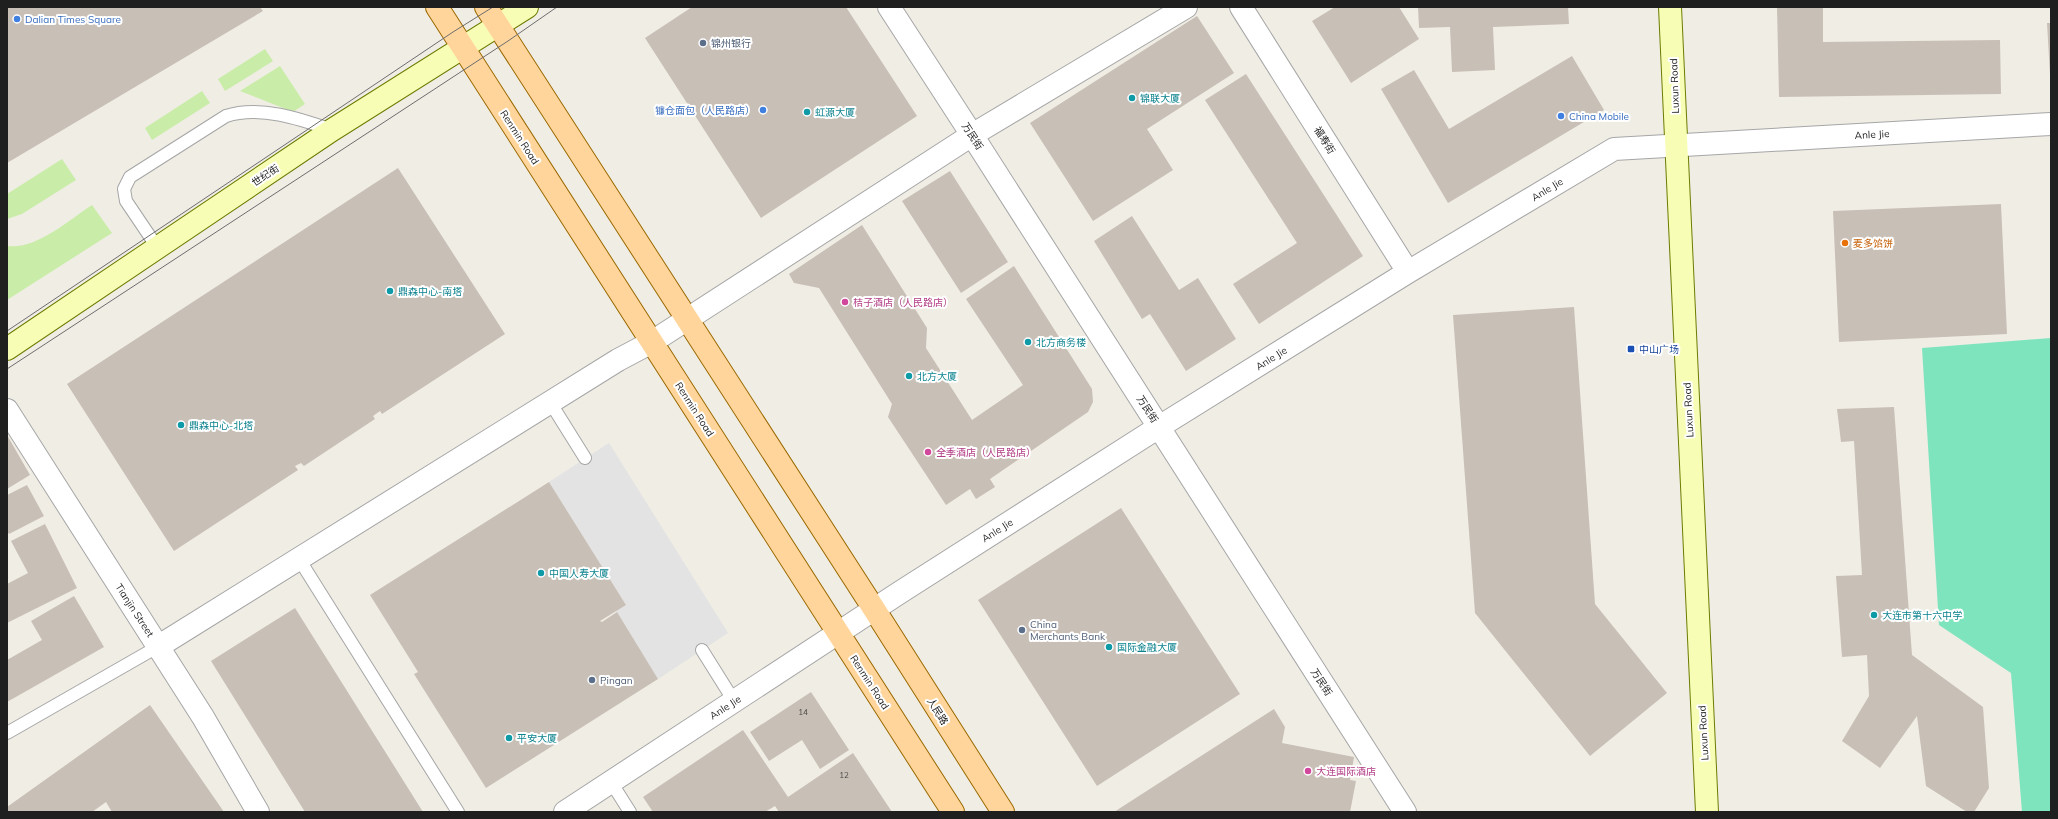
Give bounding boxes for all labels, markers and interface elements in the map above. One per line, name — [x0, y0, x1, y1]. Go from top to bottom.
place label: Dalian Times Square — [25, 13, 121, 26]
marker: Dalian Times Square — [12, 14, 22, 24]
place label: 锦州银行 — [711, 37, 751, 50]
marker: 锦州银行 — [698, 38, 708, 48]
street label: Luxun Road — [1667, 58, 1682, 114]
place label: 锦联大厦 — [1140, 92, 1180, 105]
marker: 锦联大厦 — [1127, 93, 1137, 103]
place label: 镰仓面包（人民路店） — [655, 104, 755, 117]
marker: 镰仓面包（人民路店） — [758, 105, 768, 115]
place label: 虹源大厦 — [815, 106, 855, 119]
marker: 虹源大厦 — [802, 107, 812, 117]
street label: Renmin Road — [497, 108, 542, 167]
place label: China Mobile — [1569, 110, 1629, 123]
marker: China Mobile — [1556, 111, 1566, 121]
street label: 万民街 — [959, 120, 986, 152]
street label: 福寿街 — [1311, 124, 1338, 156]
street label: Anle Jie — [1854, 127, 1890, 142]
street label: 世纪街 — [249, 162, 281, 189]
street label: Anle Jie — [1529, 175, 1565, 204]
place label: 麦多馅饼 — [1853, 237, 1893, 250]
marker: 麦多馅饼 — [1840, 238, 1850, 248]
place label: 鼎森中心-南塔 — [398, 285, 462, 298]
marker: 鼎森中心-南塔 — [385, 286, 395, 296]
place label: 桔子酒店（人民路店） — [853, 296, 953, 309]
marker: 桔子酒店（人民路店） — [840, 297, 850, 307]
place label: 北方商务楼 — [1036, 336, 1086, 349]
marker: 北方商务楼 — [1023, 337, 1033, 347]
place label: 中山广场 — [1639, 343, 1679, 356]
street label: Anle Jie — [1253, 344, 1289, 373]
marker: 中山广场 — [1626, 344, 1636, 354]
place label: 北方大厦 — [917, 370, 957, 383]
marker: 北方大厦 — [904, 371, 914, 381]
street label: Renmin Road — [672, 380, 717, 439]
street label: Luxun Road — [1681, 382, 1696, 438]
street label: 万民街 — [1134, 393, 1161, 425]
place label: 鼎森中心-北塔 — [189, 419, 253, 432]
marker: 鼎森中心-北塔 — [176, 420, 186, 430]
place label: 全季酒店（人民路店） — [936, 446, 1036, 459]
marker: 全季酒店（人民路店） — [923, 447, 933, 457]
street label: Anle Jie — [979, 516, 1015, 545]
place label: 中国人寿大厦 — [549, 567, 609, 580]
marker: 中国人寿大厦 — [536, 568, 546, 578]
street label: Tianjin Street — [112, 581, 157, 640]
place label: 大连市第十六中学 — [1882, 609, 1962, 622]
marker: 大连市第十六中学 — [1869, 610, 1879, 620]
place label: China Merchants Bank — [1030, 618, 1106, 643]
marker: China Merchants Bank — [1017, 625, 1027, 635]
place label: 国际金融大厦 — [1117, 641, 1177, 654]
marker: 国际金融大厦 — [1104, 642, 1114, 652]
street label: Renmin Road — [847, 653, 892, 712]
street label: 万民街 — [1308, 666, 1335, 698]
place label: Pingan — [600, 674, 633, 687]
marker: Pingan — [587, 675, 597, 685]
street label: Anle Jie — [707, 693, 743, 722]
street label: 人民路 — [924, 695, 951, 727]
street label: Luxun Road — [1696, 705, 1711, 761]
house number: 14 — [798, 707, 808, 717]
place label: 平安大厦 — [517, 732, 557, 745]
marker: 平安大厦 — [504, 733, 514, 743]
place label: 大连国际酒店 — [1316, 765, 1376, 778]
marker: 大连国际酒店 — [1303, 766, 1313, 776]
house number: 12 — [839, 770, 849, 780]

